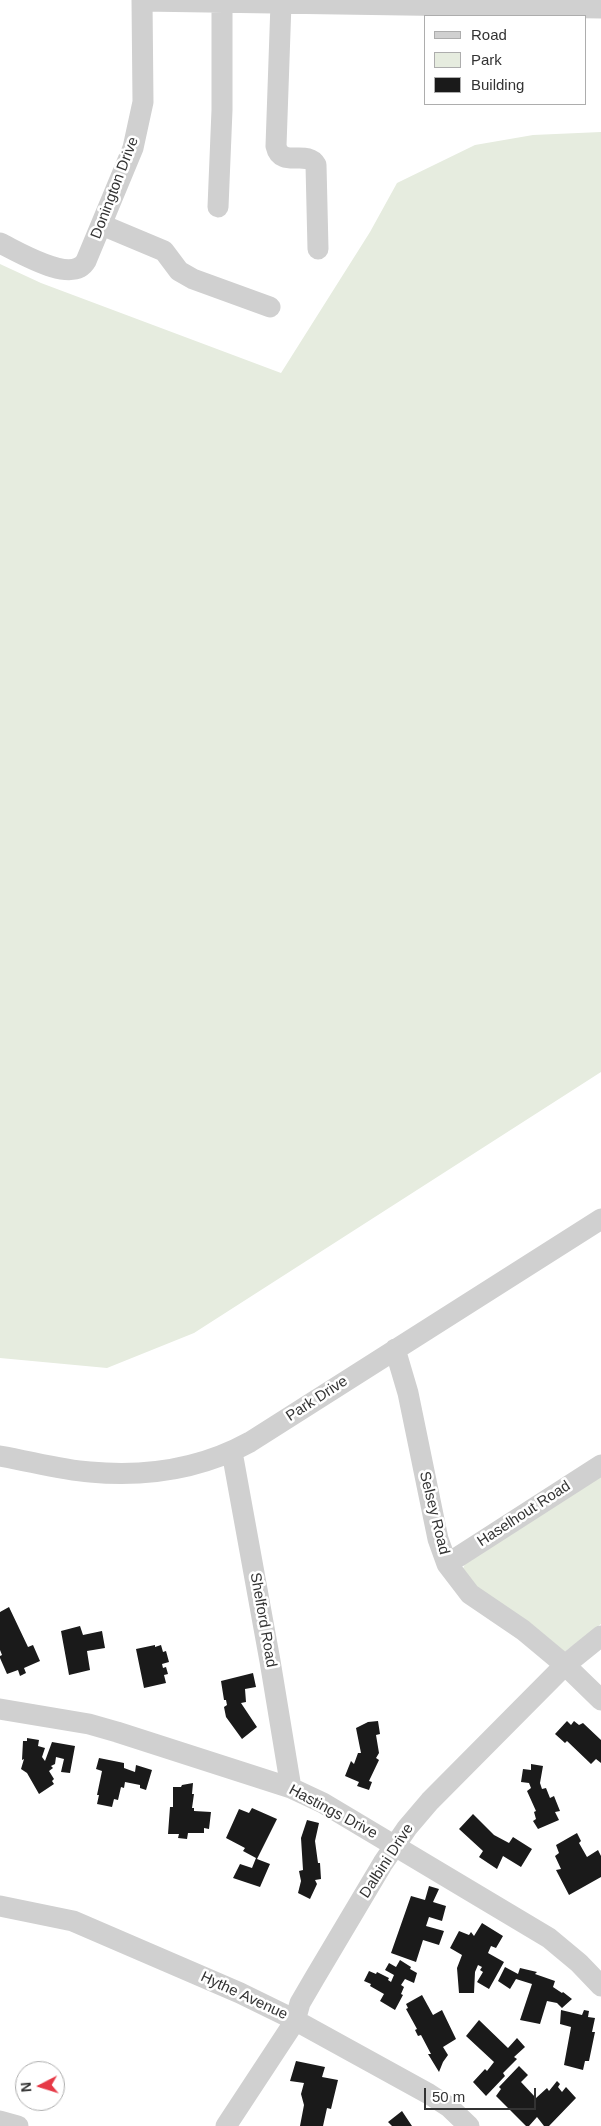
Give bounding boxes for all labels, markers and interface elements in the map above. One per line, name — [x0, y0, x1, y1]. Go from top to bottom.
legend — [424, 15, 586, 105]
text: Road — [471, 26, 507, 43]
text: Park — [471, 51, 502, 68]
text: Building — [471, 76, 524, 93]
street label: Donington Drive — [87, 135, 143, 241]
street label: Park Drive — [283, 1372, 351, 1426]
street label: Selsey Road — [415, 1470, 453, 1556]
street label: Haselhout Road — [474, 1477, 574, 1551]
street label: Shelford Road — [246, 1571, 280, 1669]
street label: Hastings Drive — [286, 1781, 380, 1843]
street label: Dalbini Drive — [356, 1820, 418, 1902]
street label: Hythe Avenue — [198, 1968, 290, 2024]
north arrow — [15, 2061, 65, 2111]
scale bar — [426, 2078, 538, 2110]
text: N — [18, 2081, 34, 2093]
text: 50 m — [432, 2088, 465, 2105]

